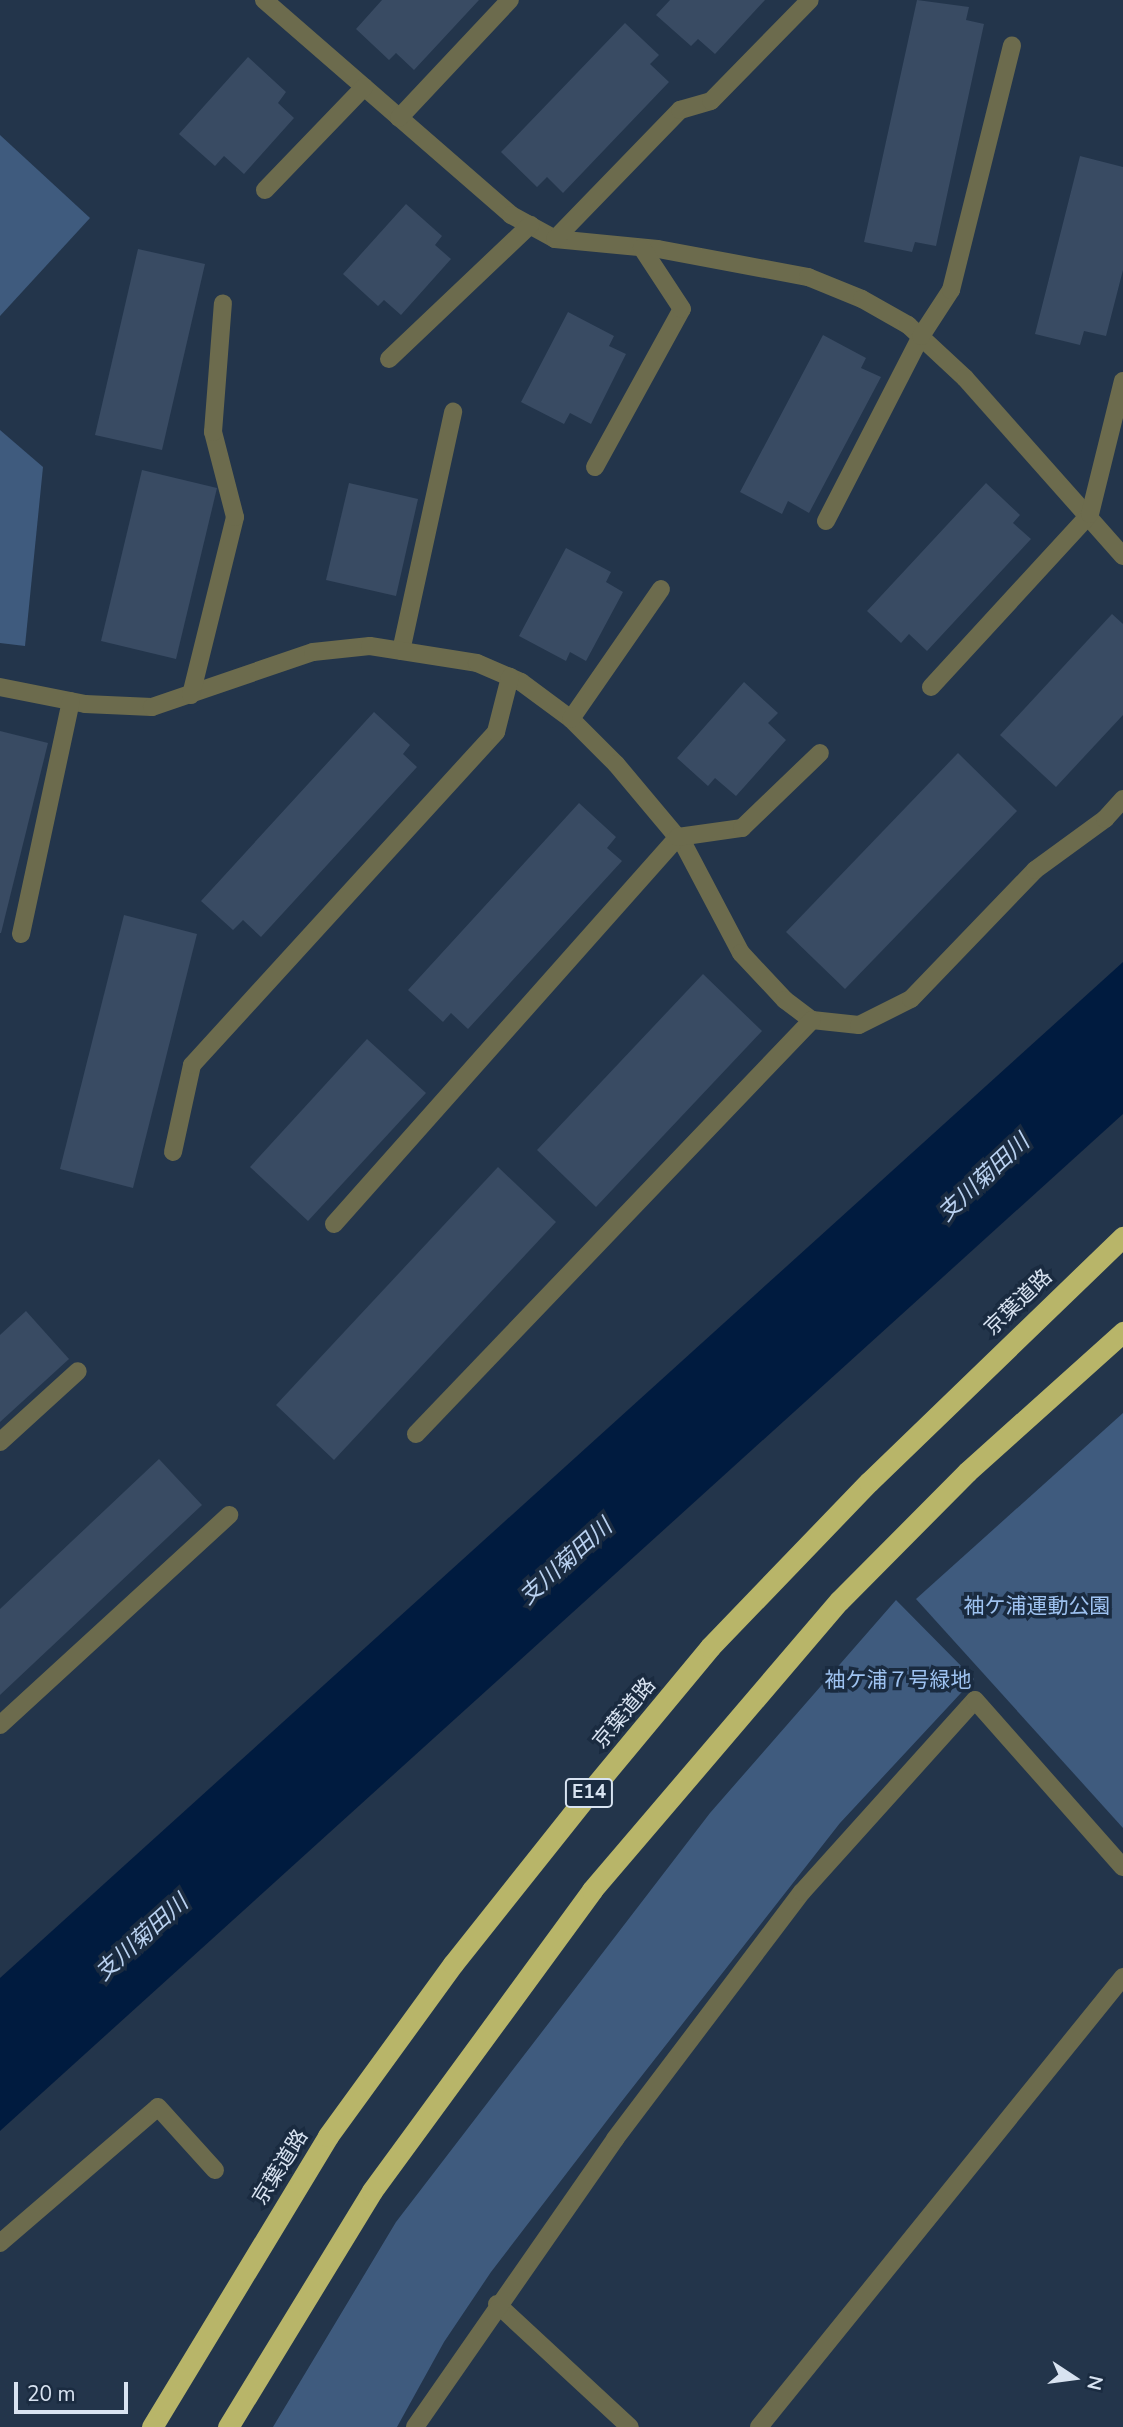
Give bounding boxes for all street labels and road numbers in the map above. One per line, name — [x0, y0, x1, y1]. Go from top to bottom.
street label: 京葉道路 — [979, 1264, 1057, 1340]
street label: 京葉道路 — [587, 1673, 661, 1753]
road number: E14 — [564, 1778, 614, 1809]
street label: 京葉道路 — [247, 2125, 313, 2209]

